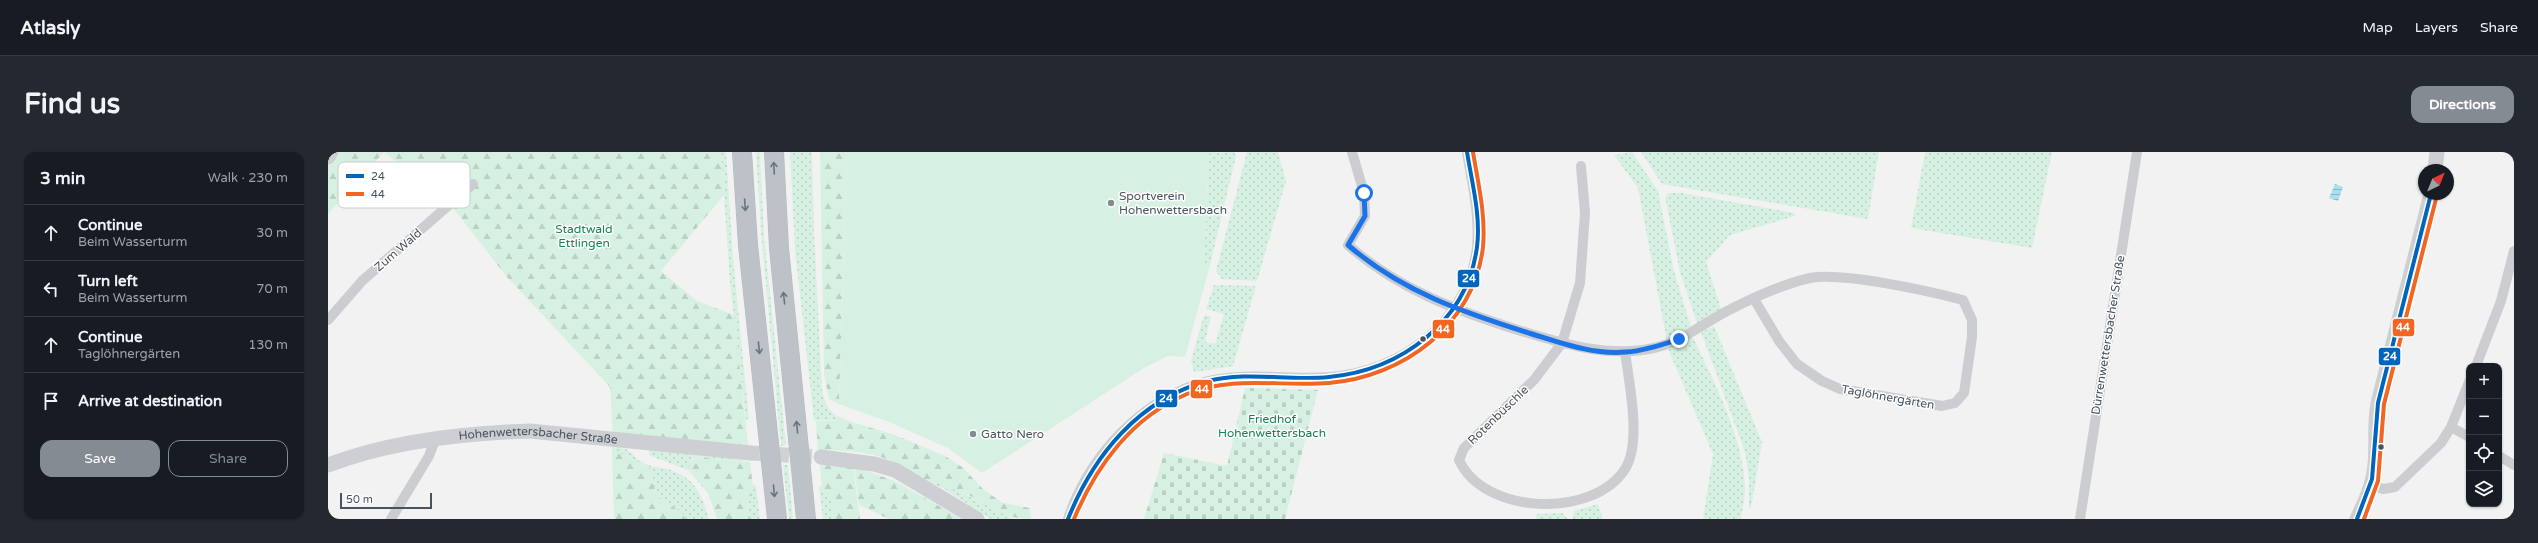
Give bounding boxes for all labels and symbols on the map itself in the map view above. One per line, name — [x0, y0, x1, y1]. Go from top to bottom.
legend — [338, 162, 470, 208]
one-way arrow — [771, 162, 778, 175]
north arrow — [2418, 164, 2454, 200]
text: 24 — [371, 170, 385, 183]
route start — [1355, 184, 1373, 202]
text: 44 — [371, 188, 385, 201]
place label: Sportverein Hohenwettersbach — [1119, 189, 1227, 217]
one-way arrow — [742, 198, 749, 211]
marker: Sportverein Hohenwettersbach — [1106, 198, 1116, 208]
park label: Stadtwald Ettlingen — [555, 222, 613, 250]
street label: Zum Wald — [371, 226, 425, 274]
street label: Dürrenwettersbacher Straße — [2088, 254, 2128, 416]
line badge: 24 — [1457, 269, 1480, 288]
text: 24 — [1462, 272, 1476, 285]
one-way arrow — [780, 292, 787, 305]
line badge: 44 — [2392, 318, 2415, 337]
line badge: 44 — [1432, 319, 1455, 339]
text: 44 — [2396, 321, 2410, 334]
text: 44 — [1436, 323, 1450, 336]
route end — [1670, 330, 1688, 348]
unlabelled marker — [1418, 334, 1428, 344]
one-way arrow — [755, 341, 763, 354]
line badge: 24 — [2378, 347, 2401, 366]
text: 24 — [2383, 350, 2397, 363]
line badge: 44 — [1190, 379, 1213, 399]
street label: Taglöhnergärten — [1840, 382, 1936, 412]
text: 44 — [1195, 383, 1209, 396]
street label: Rotenbüschle — [1465, 383, 1531, 447]
line badge: 24 — [1155, 389, 1178, 408]
text: 24 — [1159, 392, 1173, 405]
park label: Friedhof Hohenwettersbach — [1218, 412, 1326, 440]
one-way arrow — [793, 421, 800, 434]
street label: Hohenwettersbacher Straße — [458, 424, 619, 447]
place label: Gatto Nero — [981, 427, 1044, 441]
marker: Gatto Nero — [968, 429, 978, 439]
unlabelled marker — [2376, 442, 2386, 452]
one-way arrow — [771, 484, 778, 497]
scale bar — [340, 491, 432, 510]

